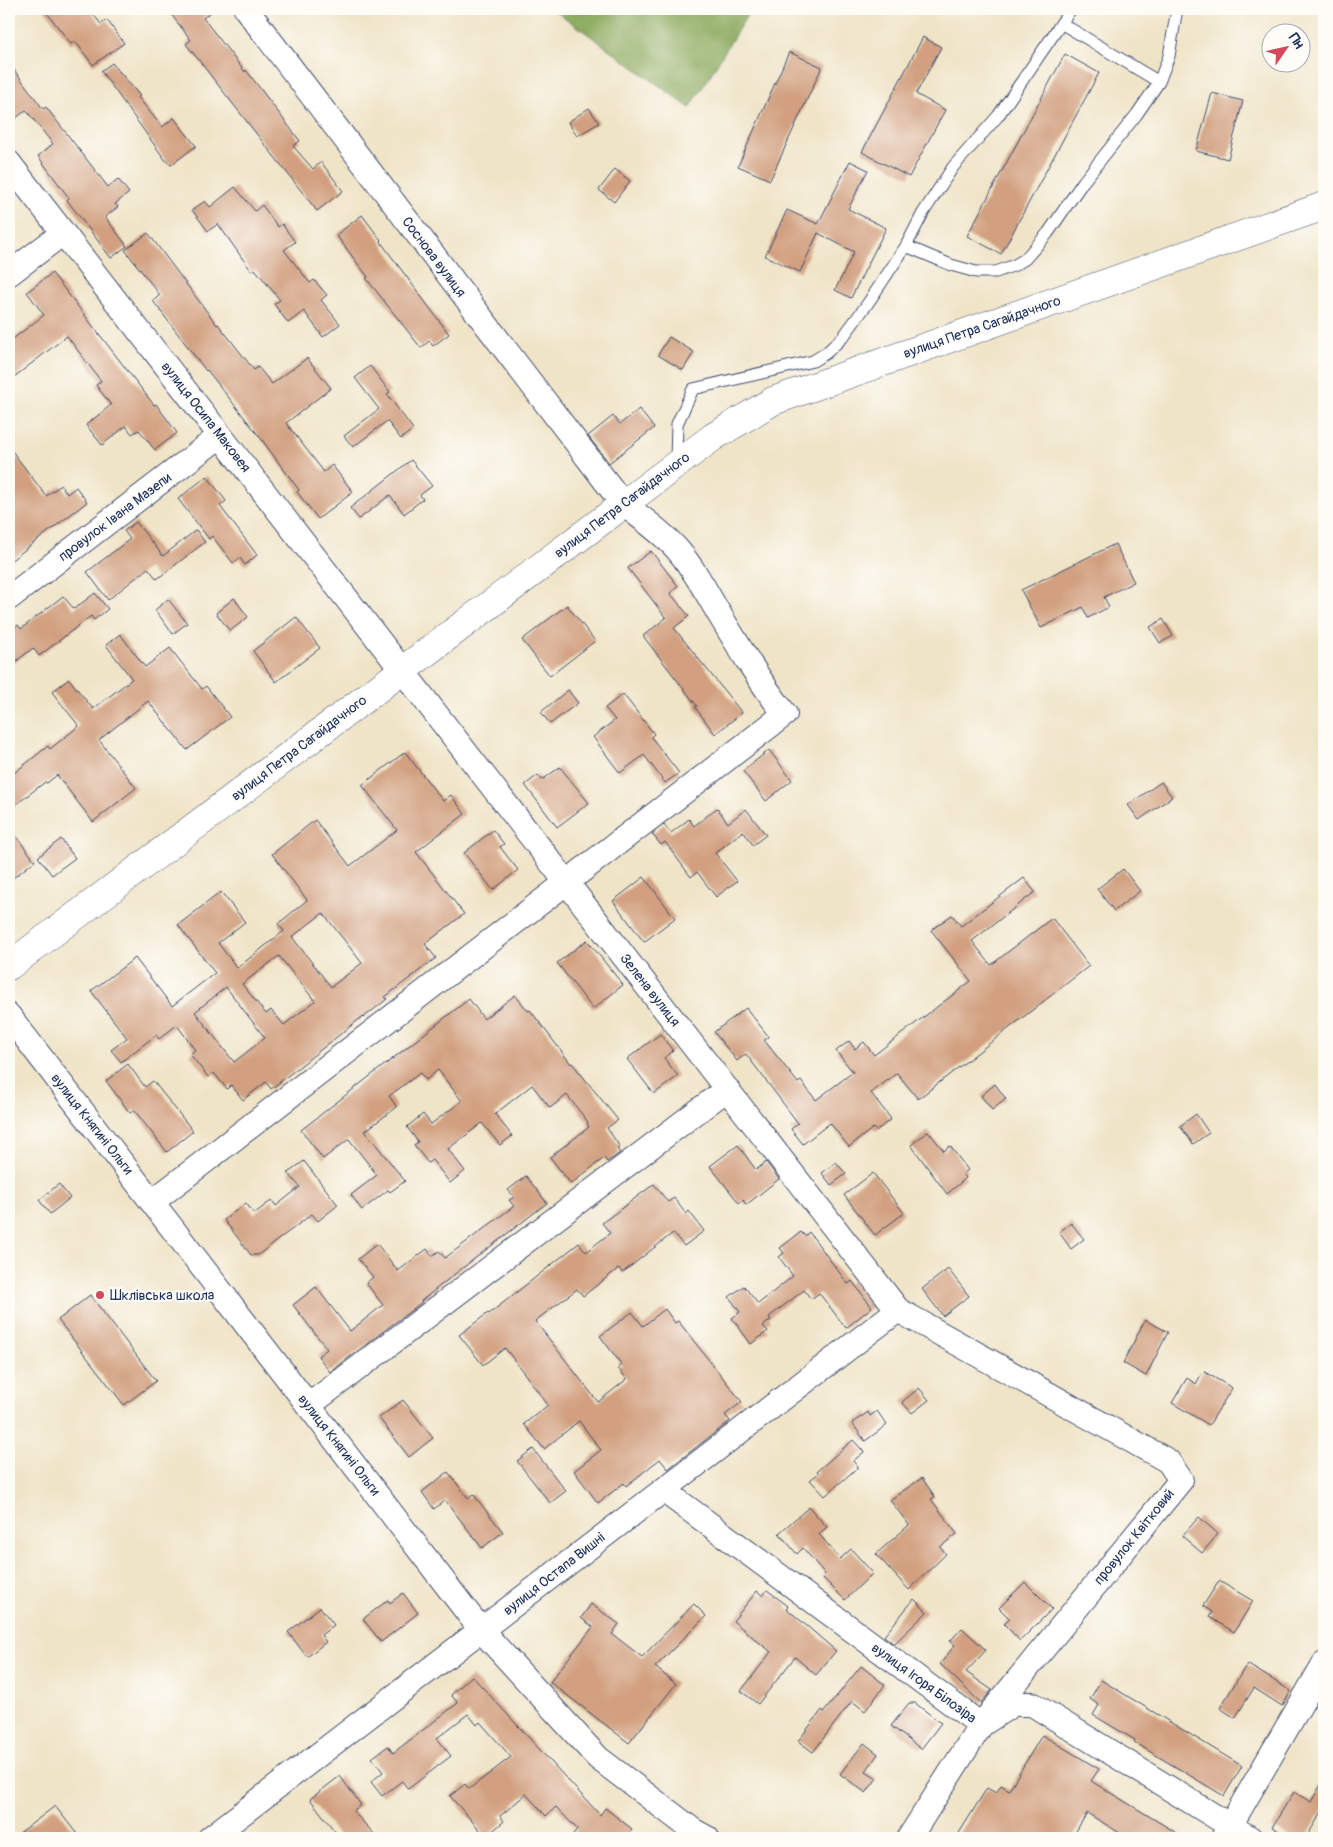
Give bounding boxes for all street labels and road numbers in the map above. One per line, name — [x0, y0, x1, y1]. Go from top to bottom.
street label: Соснова вулиця — [398, 214, 470, 300]
street label: вулиця Петра Сагайдачного — [901, 292, 1063, 362]
street label: вулиця Осипа Маковея — [158, 358, 254, 476]
street label: вулиця Петра Сагайдачного — [551, 448, 693, 562]
street label: провулок Івана Мазепи — [55, 469, 175, 565]
street label: вулиця Петра Сагайдачного — [228, 691, 370, 805]
street label: Зелена вулиця — [616, 950, 684, 1030]
street label: вулиця Княгині Ольги — [47, 1070, 137, 1178]
street label: вулиця Княгині Ольги — [294, 1391, 384, 1499]
street label: провулок Квітковий — [1090, 1486, 1178, 1588]
street label: вулиця Остапа Вишні — [500, 1529, 609, 1619]
street label: вулиця Ігоря Білозіра — [868, 1639, 980, 1727]

